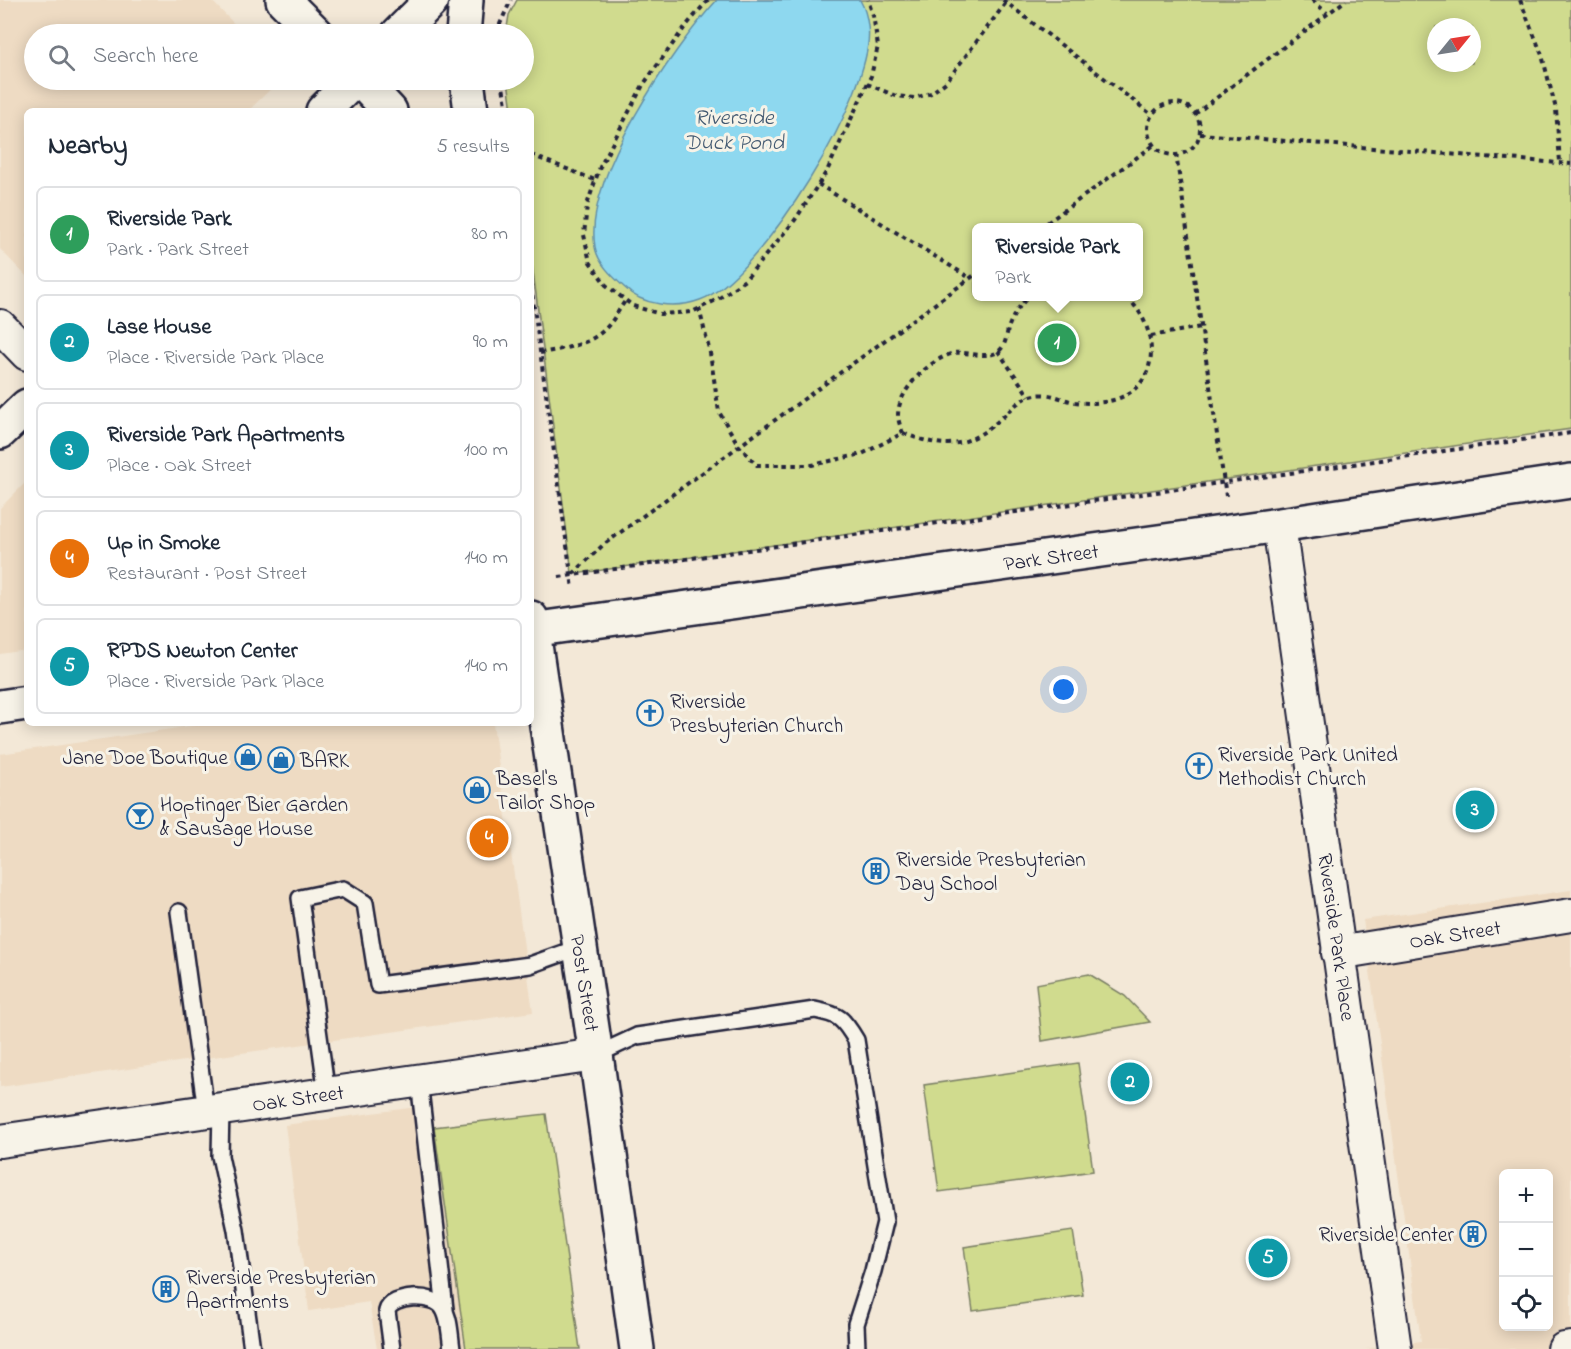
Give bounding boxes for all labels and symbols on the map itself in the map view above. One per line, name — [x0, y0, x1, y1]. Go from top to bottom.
north arrow — [1427, 18, 1481, 72]
water label: Riverside Duck Pond — [684, 103, 785, 160]
pin: 1 — [1038, 320, 1076, 366]
street label: Park Street — [1002, 537, 1101, 581]
your location — [1049, 675, 1078, 704]
place label: Riverside Presbyterian Church — [670, 688, 843, 744]
church icon: Riverside Presbyterian Church — [635, 698, 665, 728]
place label: Riverside Park United Methodist Church — [1218, 741, 1398, 795]
shop icon: Jane Doe Boutique — [233, 742, 263, 772]
place label: Jane Doe Boutique — [62, 744, 229, 774]
shop icon: BARK — [266, 745, 296, 775]
place label: BARK — [299, 747, 350, 777]
church icon: Riverside Park United Methodist Church — [1184, 751, 1214, 781]
place label: Basel's Tailor Shop — [495, 765, 595, 819]
shop icon: Basel's Tailor Shop — [462, 775, 492, 805]
pin: 3 — [1456, 788, 1494, 832]
place label: Hoptinger Bier Garden & Sausage House — [160, 791, 348, 847]
bar icon: Hoptinger Bier Garden & Sausage House — [125, 801, 155, 831]
pin: 4 — [470, 816, 508, 860]
place label: Riverside Presbyterian Day School — [895, 846, 1086, 902]
street label: Riverside Park Place — [1308, 852, 1362, 1023]
building icon: Riverside Presbyterian Day School — [861, 856, 891, 886]
street label: Oak Street — [1407, 914, 1503, 958]
street label: Post Street — [561, 933, 605, 1034]
pin: 2 — [1110, 1060, 1150, 1104]
street label: Oak Street — [250, 1079, 346, 1121]
building icon: Riverside Center — [1458, 1219, 1488, 1249]
place label: Riverside Center — [1319, 1221, 1454, 1251]
pin: 5 — [1248, 1236, 1288, 1280]
place label: Riverside Presbyterian Apartments — [186, 1264, 376, 1318]
building icon: Riverside Presbyterian Apartments — [151, 1274, 181, 1304]

